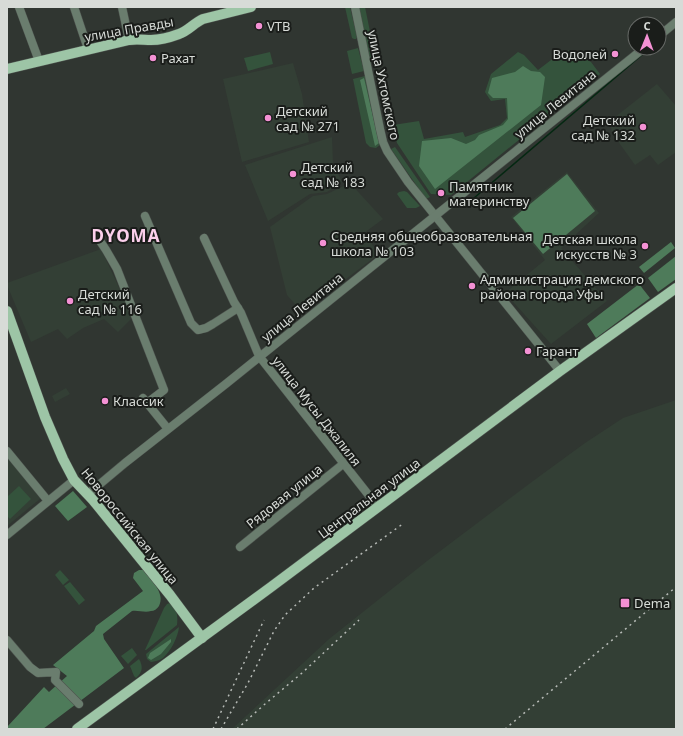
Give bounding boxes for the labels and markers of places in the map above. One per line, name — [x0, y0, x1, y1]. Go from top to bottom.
place label: VTB — [267, 17, 290, 35]
marker: VTB — [254, 21, 264, 31]
place label: Водолей — [552, 45, 607, 63]
place label: Рахат — [161, 49, 195, 67]
marker: Водолей — [610, 49, 620, 59]
marker: Рахат — [148, 53, 158, 63]
place label: Детский сад № 271 — [276, 102, 340, 135]
place label: Детский сад № 132 — [571, 111, 635, 144]
marker: Детский сад № 271 — [263, 113, 273, 123]
marker: Детский сад № 132 — [638, 122, 648, 132]
place label: Детский сад № 183 — [301, 158, 365, 191]
marker: Детский сад № 183 — [288, 169, 298, 179]
place label: Памятник материнству — [449, 177, 530, 210]
marker: Памятник материнству — [436, 188, 446, 198]
place label: Средняя общеобразовательная школа № 103 — [331, 227, 532, 260]
place label: Детская школа искусств № 3 — [543, 230, 637, 263]
marker: Средняя общеобразовательная школа № 103 — [318, 238, 328, 248]
marker: Детская школа искусств № 3 — [640, 241, 650, 251]
place label: Администрация демского района города Уфы — [480, 270, 644, 303]
marker: Администрация демского района города Уфы — [467, 281, 477, 291]
place label: Детский сад № 116 — [78, 285, 142, 318]
marker: Детский сад № 116 — [65, 296, 75, 306]
place label: Гарант — [536, 342, 578, 360]
marker: Гарант — [523, 346, 533, 356]
place label: Классик — [113, 392, 164, 410]
marker: Классик — [100, 396, 110, 406]
place label: Dema — [634, 594, 670, 612]
marker: Dema — [619, 597, 631, 609]

